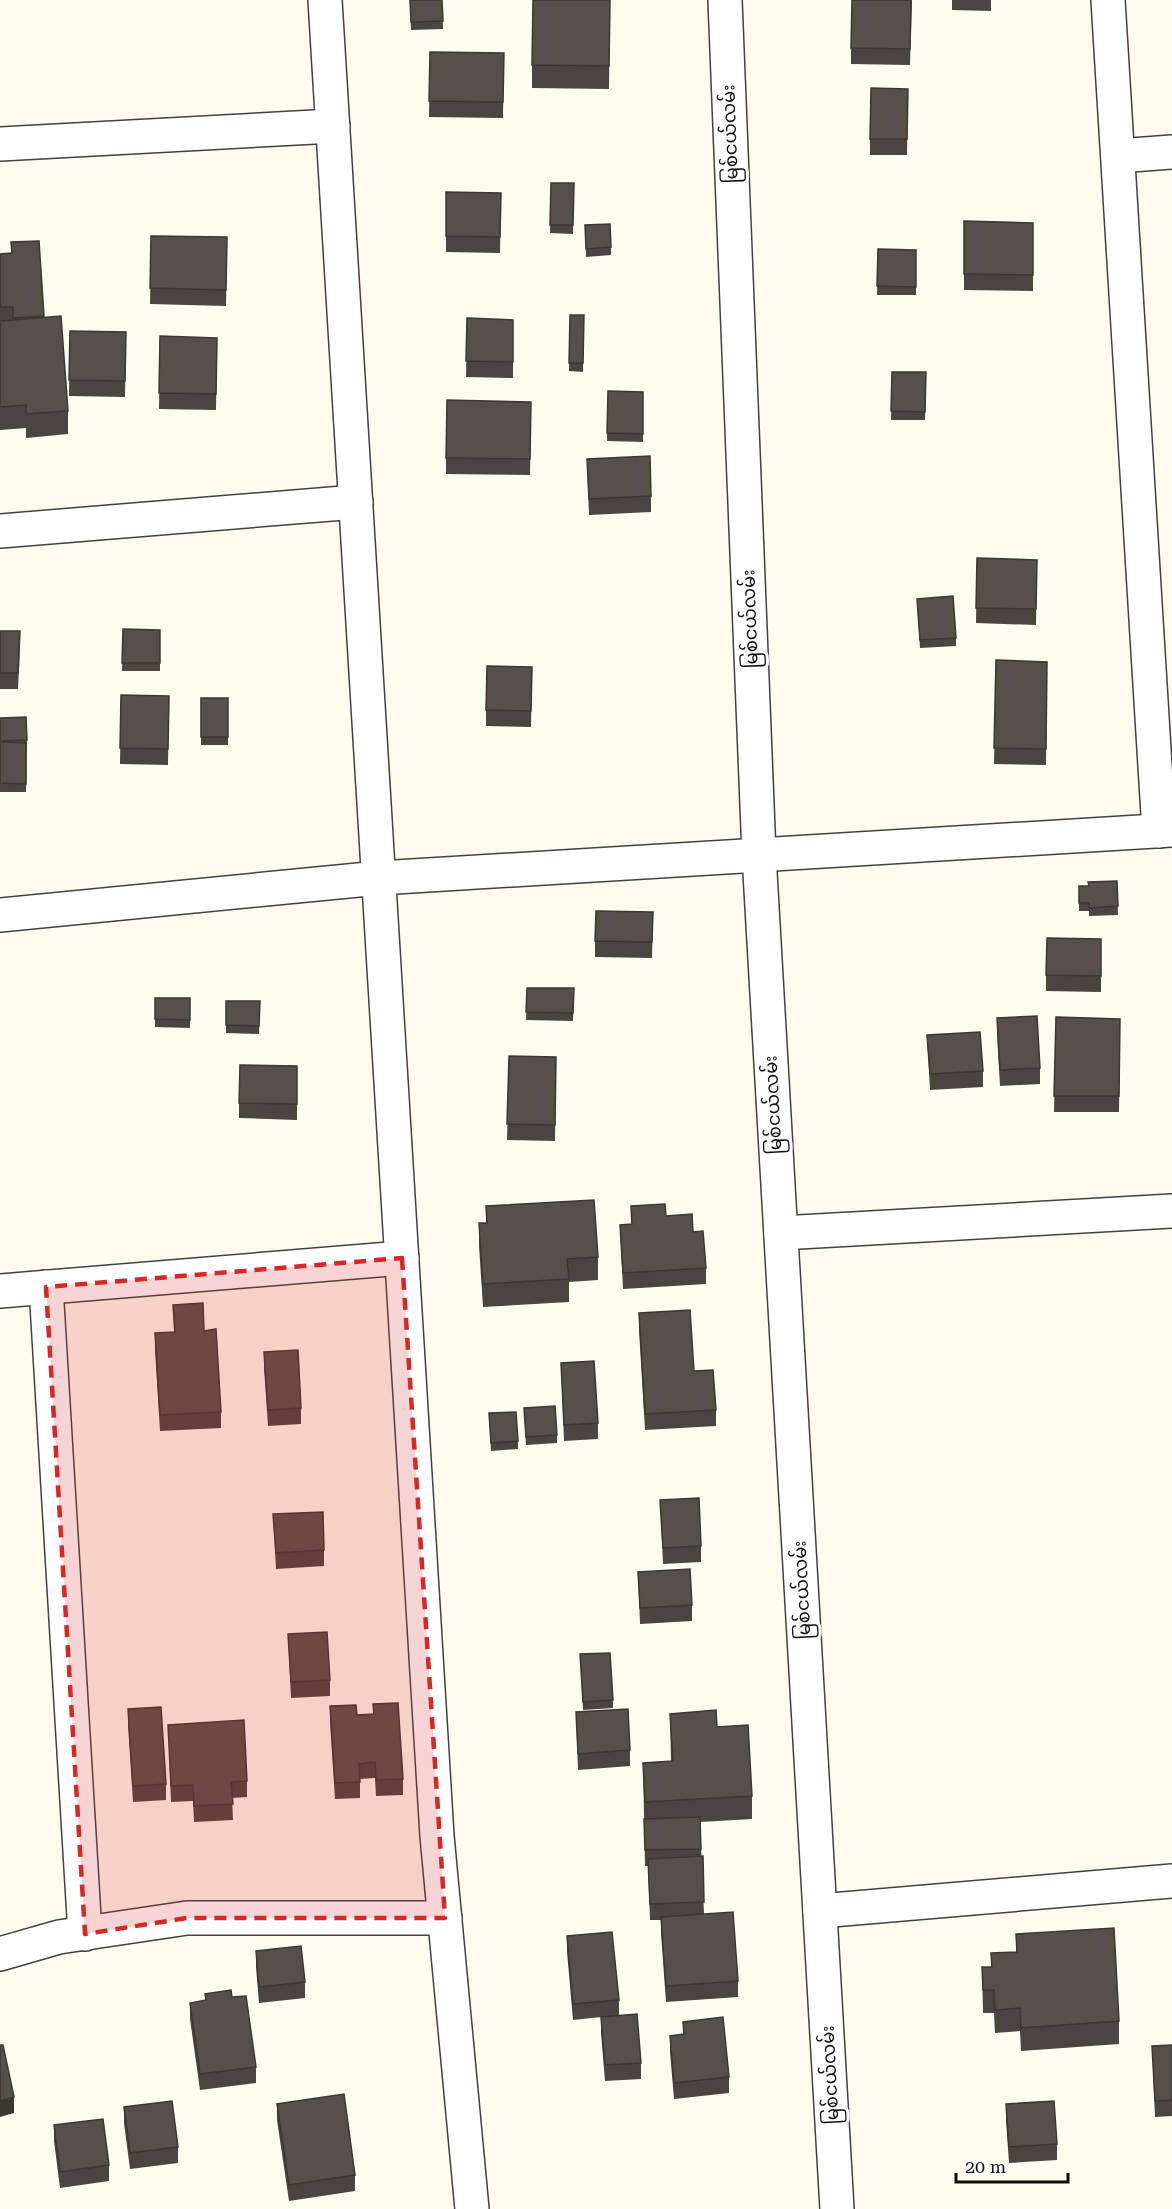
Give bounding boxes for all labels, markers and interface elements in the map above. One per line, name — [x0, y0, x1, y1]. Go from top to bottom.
street label: မြစ်ငယ်လမ်း — [715, 84, 747, 184]
street label: မြစ်ငယ်လမ်း — [735, 569, 767, 669]
street label: မြစ်ငယ်လမ်း — [757, 1055, 791, 1155]
street label: မြစ်ငယ်လမ်း — [786, 1540, 820, 1640]
street label: မြစ်ငယ်လမ်း — [814, 2025, 848, 2125]
scale bar — [956, 2146, 1068, 2184]
text: 20 m — [965, 2156, 1006, 2177]

